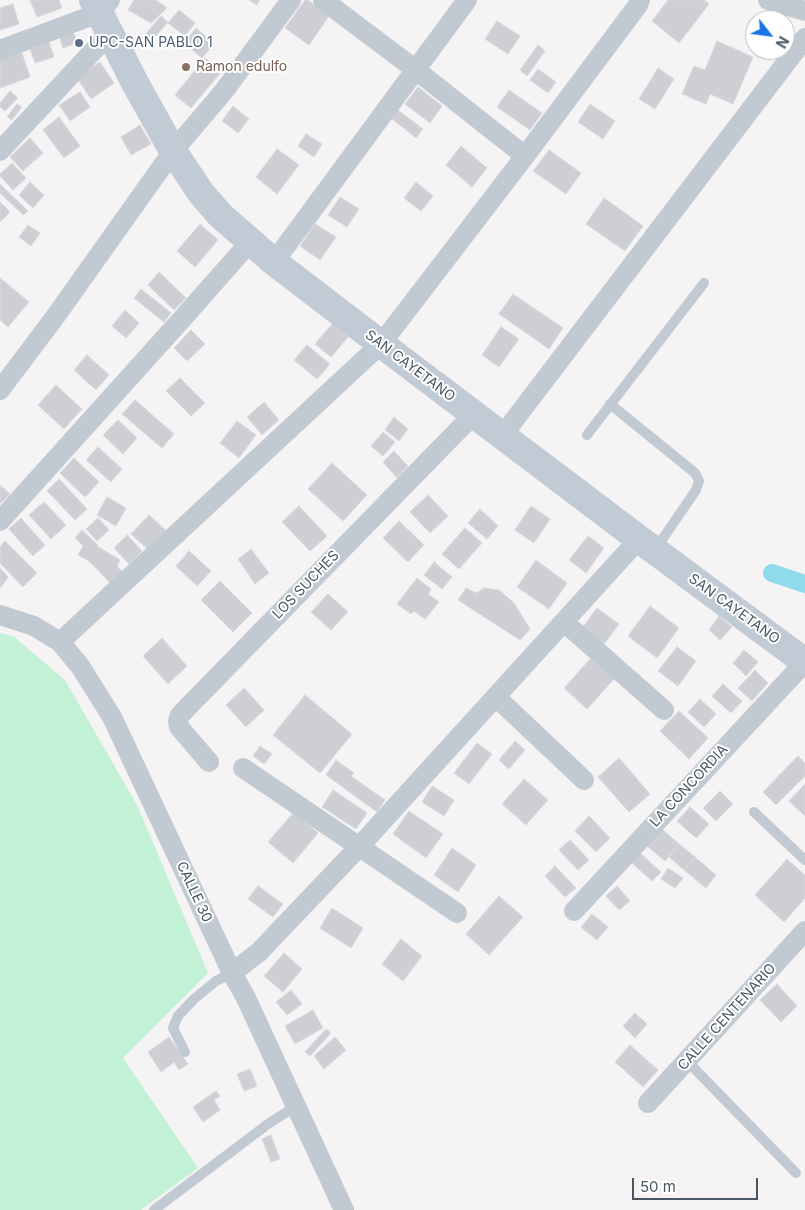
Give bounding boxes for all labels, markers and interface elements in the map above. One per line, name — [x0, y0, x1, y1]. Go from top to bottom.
north arrow — [745, 10, 795, 60]
text: N — [773, 33, 793, 51]
place label: UPC-SAN PABLO 1 — [89, 35, 213, 51]
marker: UPC-SAN PABLO 1 — [73, 37, 85, 49]
place label: Ramon edulfo — [196, 59, 287, 75]
marker: Ramon edulfo — [180, 61, 192, 73]
street label: SAN CAYETANO — [362, 327, 458, 405]
street label: LOS SUCHES — [269, 547, 343, 623]
street label: SAN CAYETANO — [685, 570, 783, 648]
street label: LA CONCORDIA — [647, 741, 731, 831]
street label: CALLE 30 — [173, 859, 215, 925]
street label: CALLE CENTENARIO — [675, 960, 779, 1074]
scale bar — [635, 1168, 761, 1200]
text: 50 m — [640, 1177, 676, 1196]

